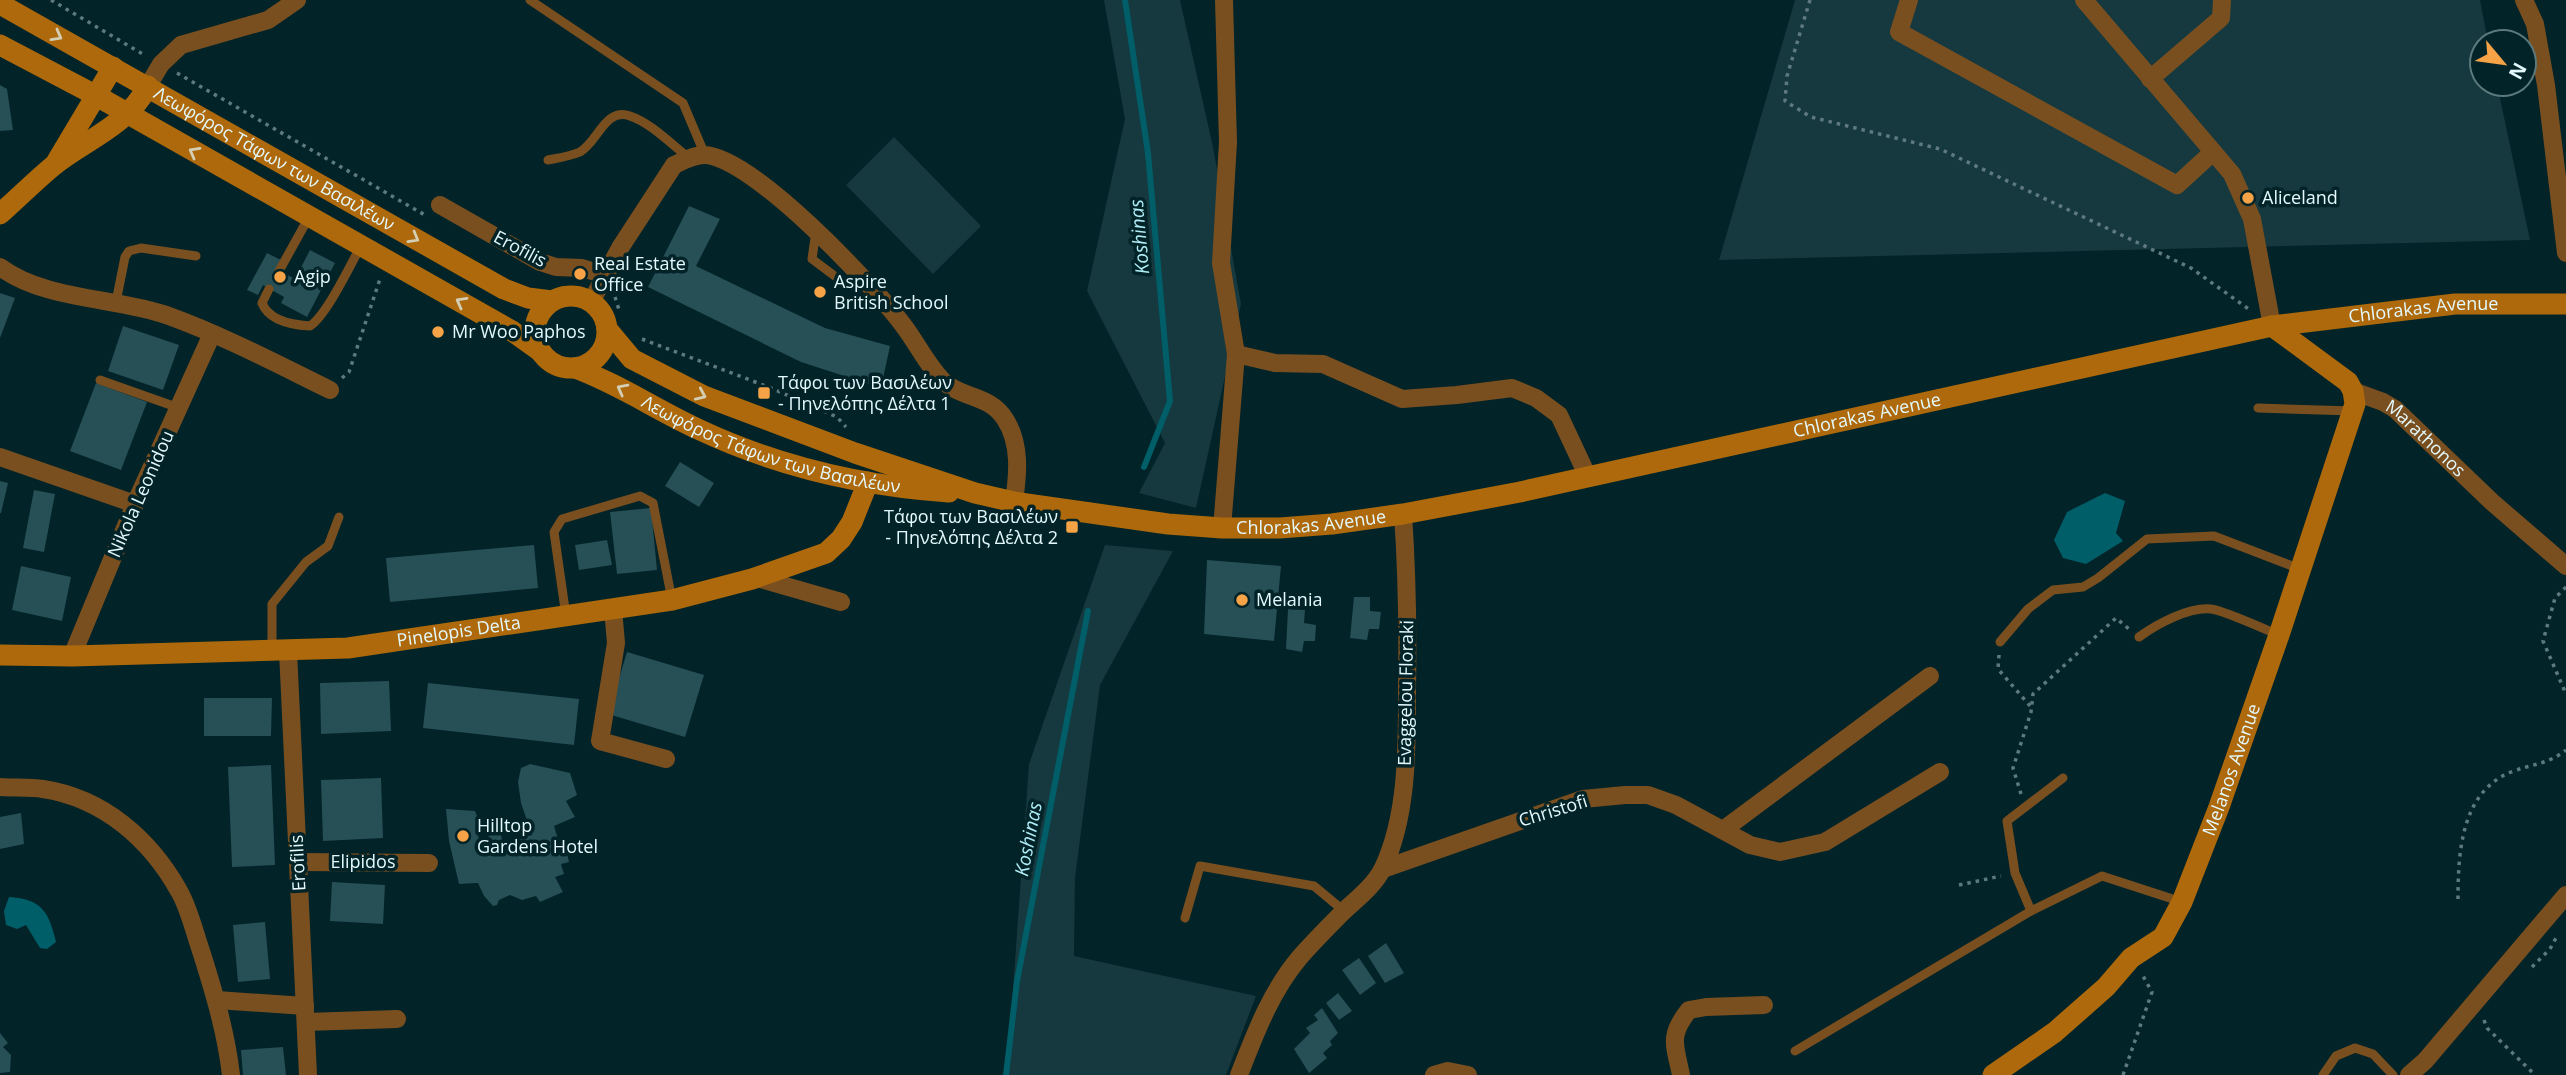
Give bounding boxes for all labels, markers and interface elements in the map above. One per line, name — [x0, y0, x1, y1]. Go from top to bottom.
one-way arrow — [49, 28, 62, 41]
north arrow — [2468, 28, 2538, 98]
text: N — [2503, 58, 2533, 84]
street label: Λεωφόρος Τάφων των Βασιλέων — [150, 81, 400, 236]
one-way arrow — [189, 147, 201, 160]
place label: Aliceland — [2262, 185, 2338, 209]
marker: Aliceland — [2240, 190, 2256, 206]
water label: Koshinas — [1123, 198, 1155, 276]
street label: Erofilis — [490, 224, 551, 272]
one-way arrow — [406, 229, 419, 242]
place label: Real Estate Office — [594, 251, 686, 296]
place label: Agip — [294, 264, 331, 288]
marker: Real Estate Office — [572, 266, 588, 282]
marker: Agip — [272, 269, 288, 285]
place label: Aspire British School — [834, 269, 949, 314]
marker: Aspire British School — [812, 284, 828, 300]
street label: Chlorakas Avenue — [2347, 291, 2498, 328]
one-way arrow — [456, 297, 469, 310]
place label: Mr Woo Paphos — [452, 319, 585, 343]
marker: Mr Woo Paphos — [430, 324, 446, 340]
place label: Τάφοι των Βασιλέων - Πηνελόπης Δέλτα 1 — [778, 370, 952, 415]
one-way arrow — [617, 384, 629, 397]
marker: Τάφοι των Βασιλέων - Πηνελόπης Δέλτα 1 — [756, 385, 772, 401]
street label: Chlorakas Avenue — [1791, 386, 1943, 442]
one-way arrow — [694, 387, 707, 401]
street label: Λεωφόρος Τάφων των Βασιλέων — [638, 389, 902, 498]
street label: Marathonos — [2382, 393, 2471, 482]
street label: Nikola Leonidou — [101, 426, 179, 561]
place label: Τάφοι των Βασιλέων - Πηνελόπης Δέλτα 2 — [884, 504, 1058, 549]
street label: Chlorakas Avenue — [1236, 504, 1388, 539]
marker: Τάφοι των Βασιλέων - Πηνελόπης Δέλτα 2 — [1064, 519, 1080, 535]
place label: Melania — [1256, 587, 1322, 611]
marker: Melania — [1234, 592, 1250, 608]
street label: Pinelopis Delta — [395, 610, 522, 652]
street label: Evaggelou Floraki — [1392, 620, 1418, 766]
street label: Melanos Avenue — [2196, 700, 2265, 839]
street label: Christofi — [1515, 788, 1590, 832]
water label: Koshinas — [1008, 800, 1048, 878]
place label: Hilltop Gardens Hotel — [477, 813, 598, 858]
marker: Hilltop Gardens Hotel — [455, 828, 471, 844]
street label: Erofilis — [284, 834, 310, 892]
street label: Elipidos — [330, 849, 396, 873]

